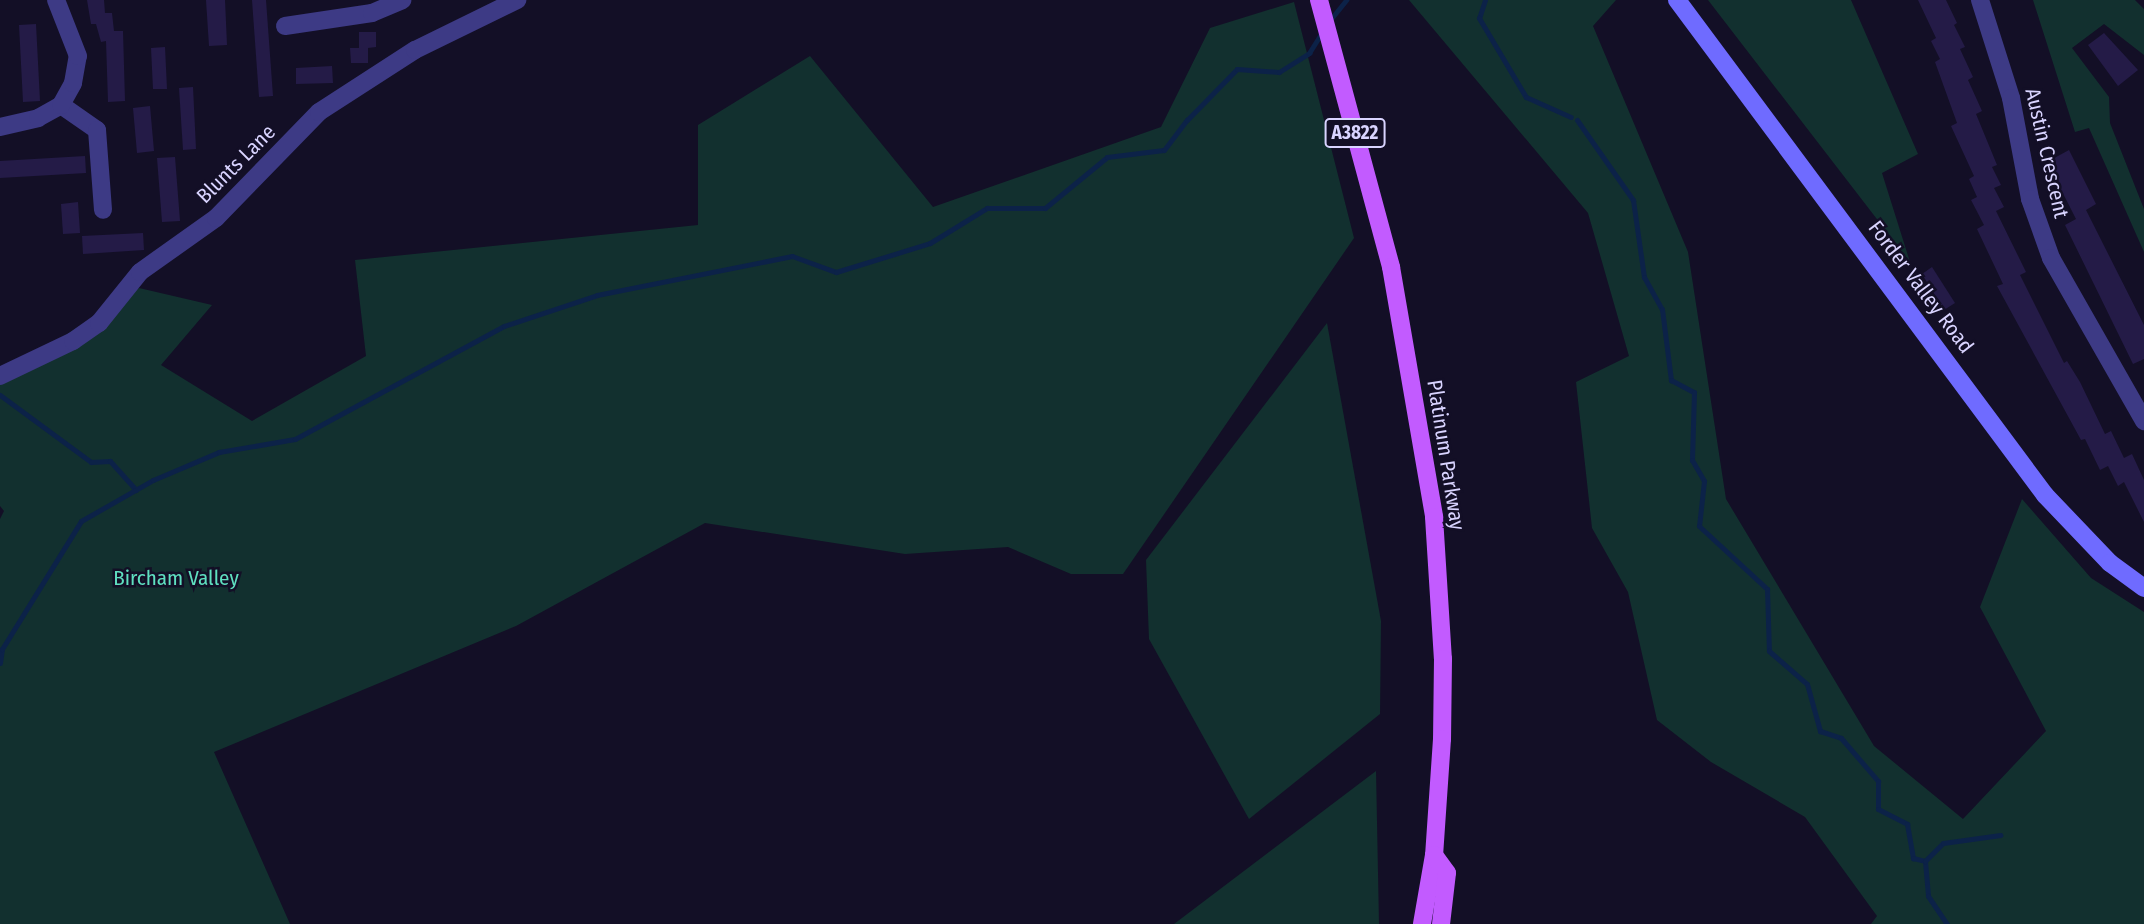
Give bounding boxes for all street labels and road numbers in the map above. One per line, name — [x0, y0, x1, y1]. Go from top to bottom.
street label: Austin Crescent — [2020, 86, 2074, 220]
road number: A3822 — [1324, 118, 1386, 148]
street label: Blunts Lane — [191, 119, 281, 209]
street label: Forder Valley Road — [1863, 216, 1979, 358]
street label: Platinum Parkway — [1422, 378, 1470, 532]

